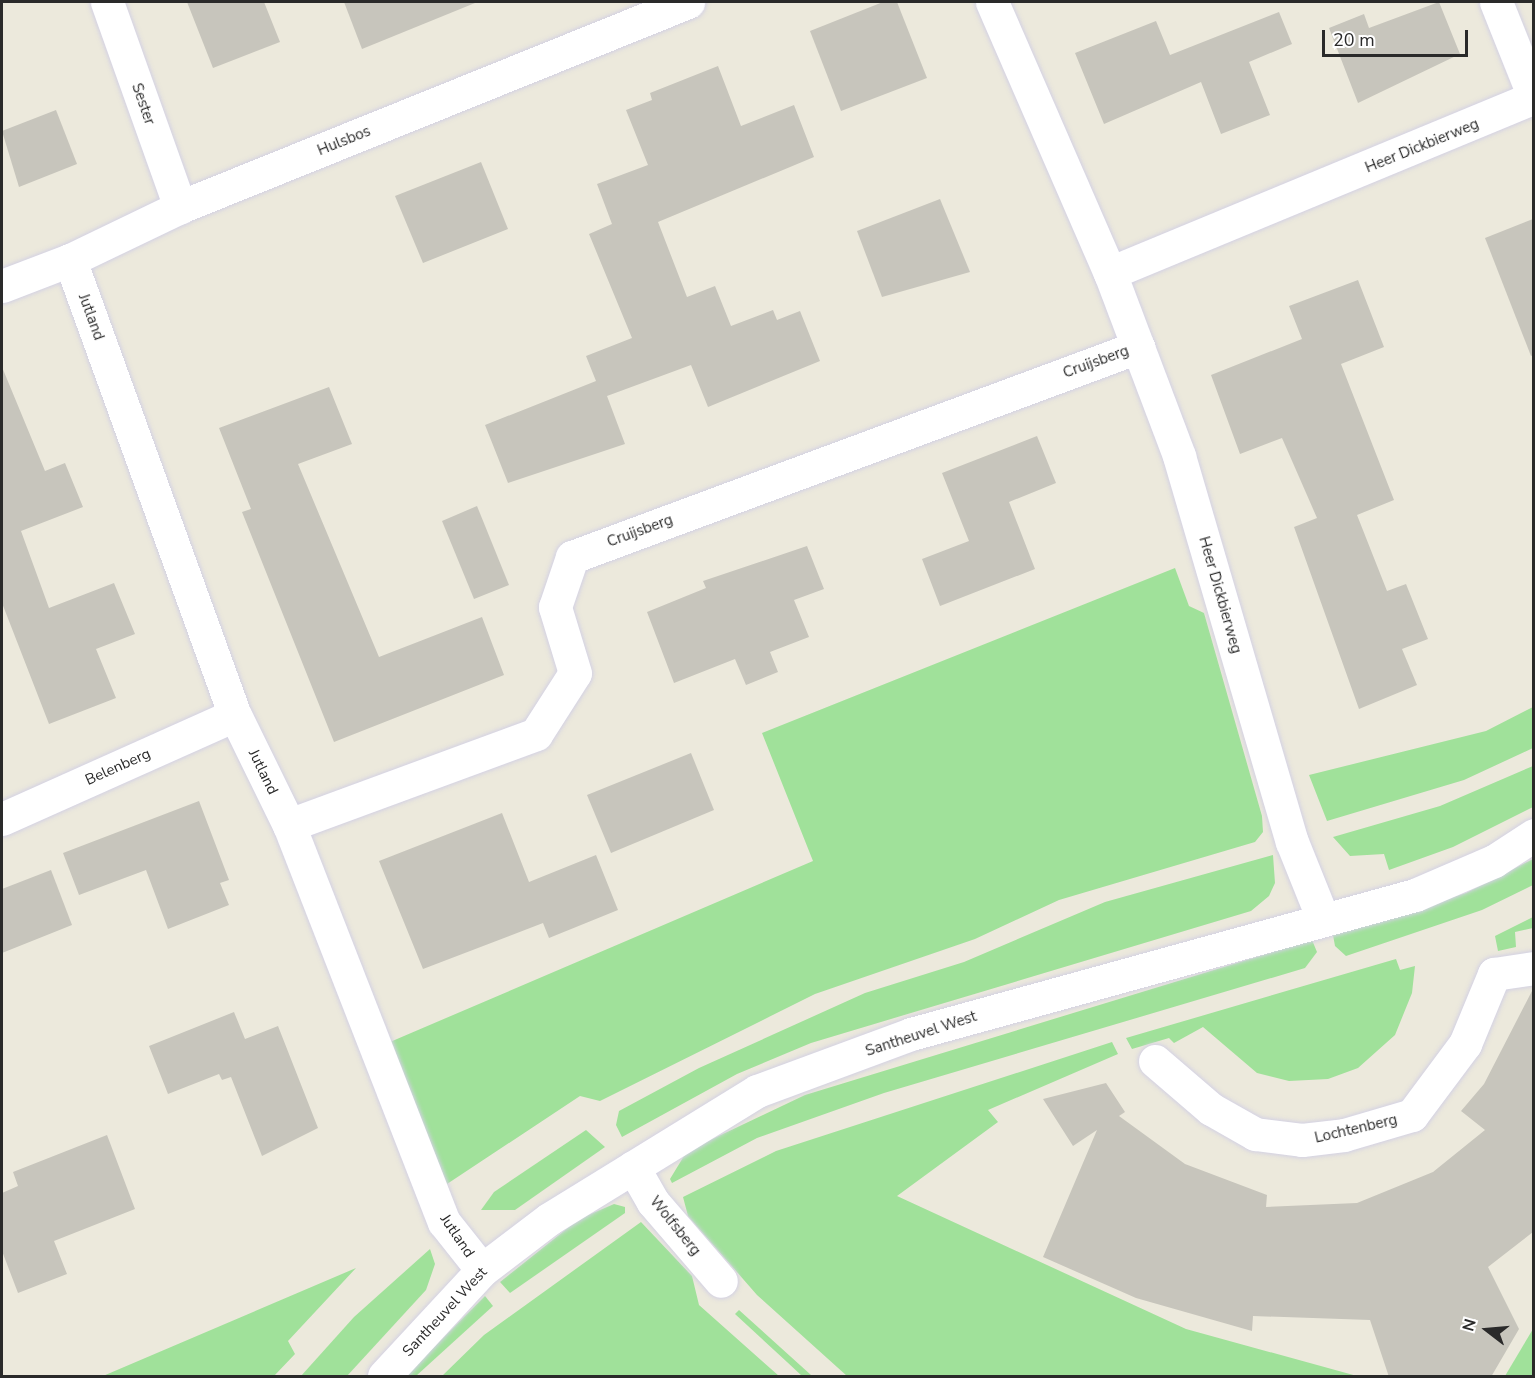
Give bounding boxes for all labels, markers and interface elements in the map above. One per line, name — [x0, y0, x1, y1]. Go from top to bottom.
scale bar — [1325, 18, 1470, 56]
text: 20 m — [1333, 28, 1375, 52]
street label: Sester — [128, 81, 158, 127]
street label: Heer Dickbierweg — [1363, 115, 1481, 177]
street label: Hulsbos — [315, 122, 373, 160]
street label: Jutland — [74, 291, 108, 343]
street label: Cruijsberg — [1061, 342, 1131, 382]
street label: Cruijsberg — [605, 511, 675, 551]
street label: Heer Dickbierweg — [1195, 534, 1245, 656]
street label: Belenberg — [82, 745, 154, 789]
street label: Jutland — [244, 746, 282, 798]
street label: Santheuvel West — [863, 1008, 979, 1060]
street label: Lochtenberg — [1313, 1111, 1399, 1147]
street label: Wolfsberg — [646, 1193, 704, 1259]
street label: Jutland — [436, 1211, 478, 1261]
street label: Santheuvel West — [399, 1264, 491, 1360]
north arrow — [1457, 1300, 1517, 1360]
text: N — [1457, 1316, 1482, 1334]

